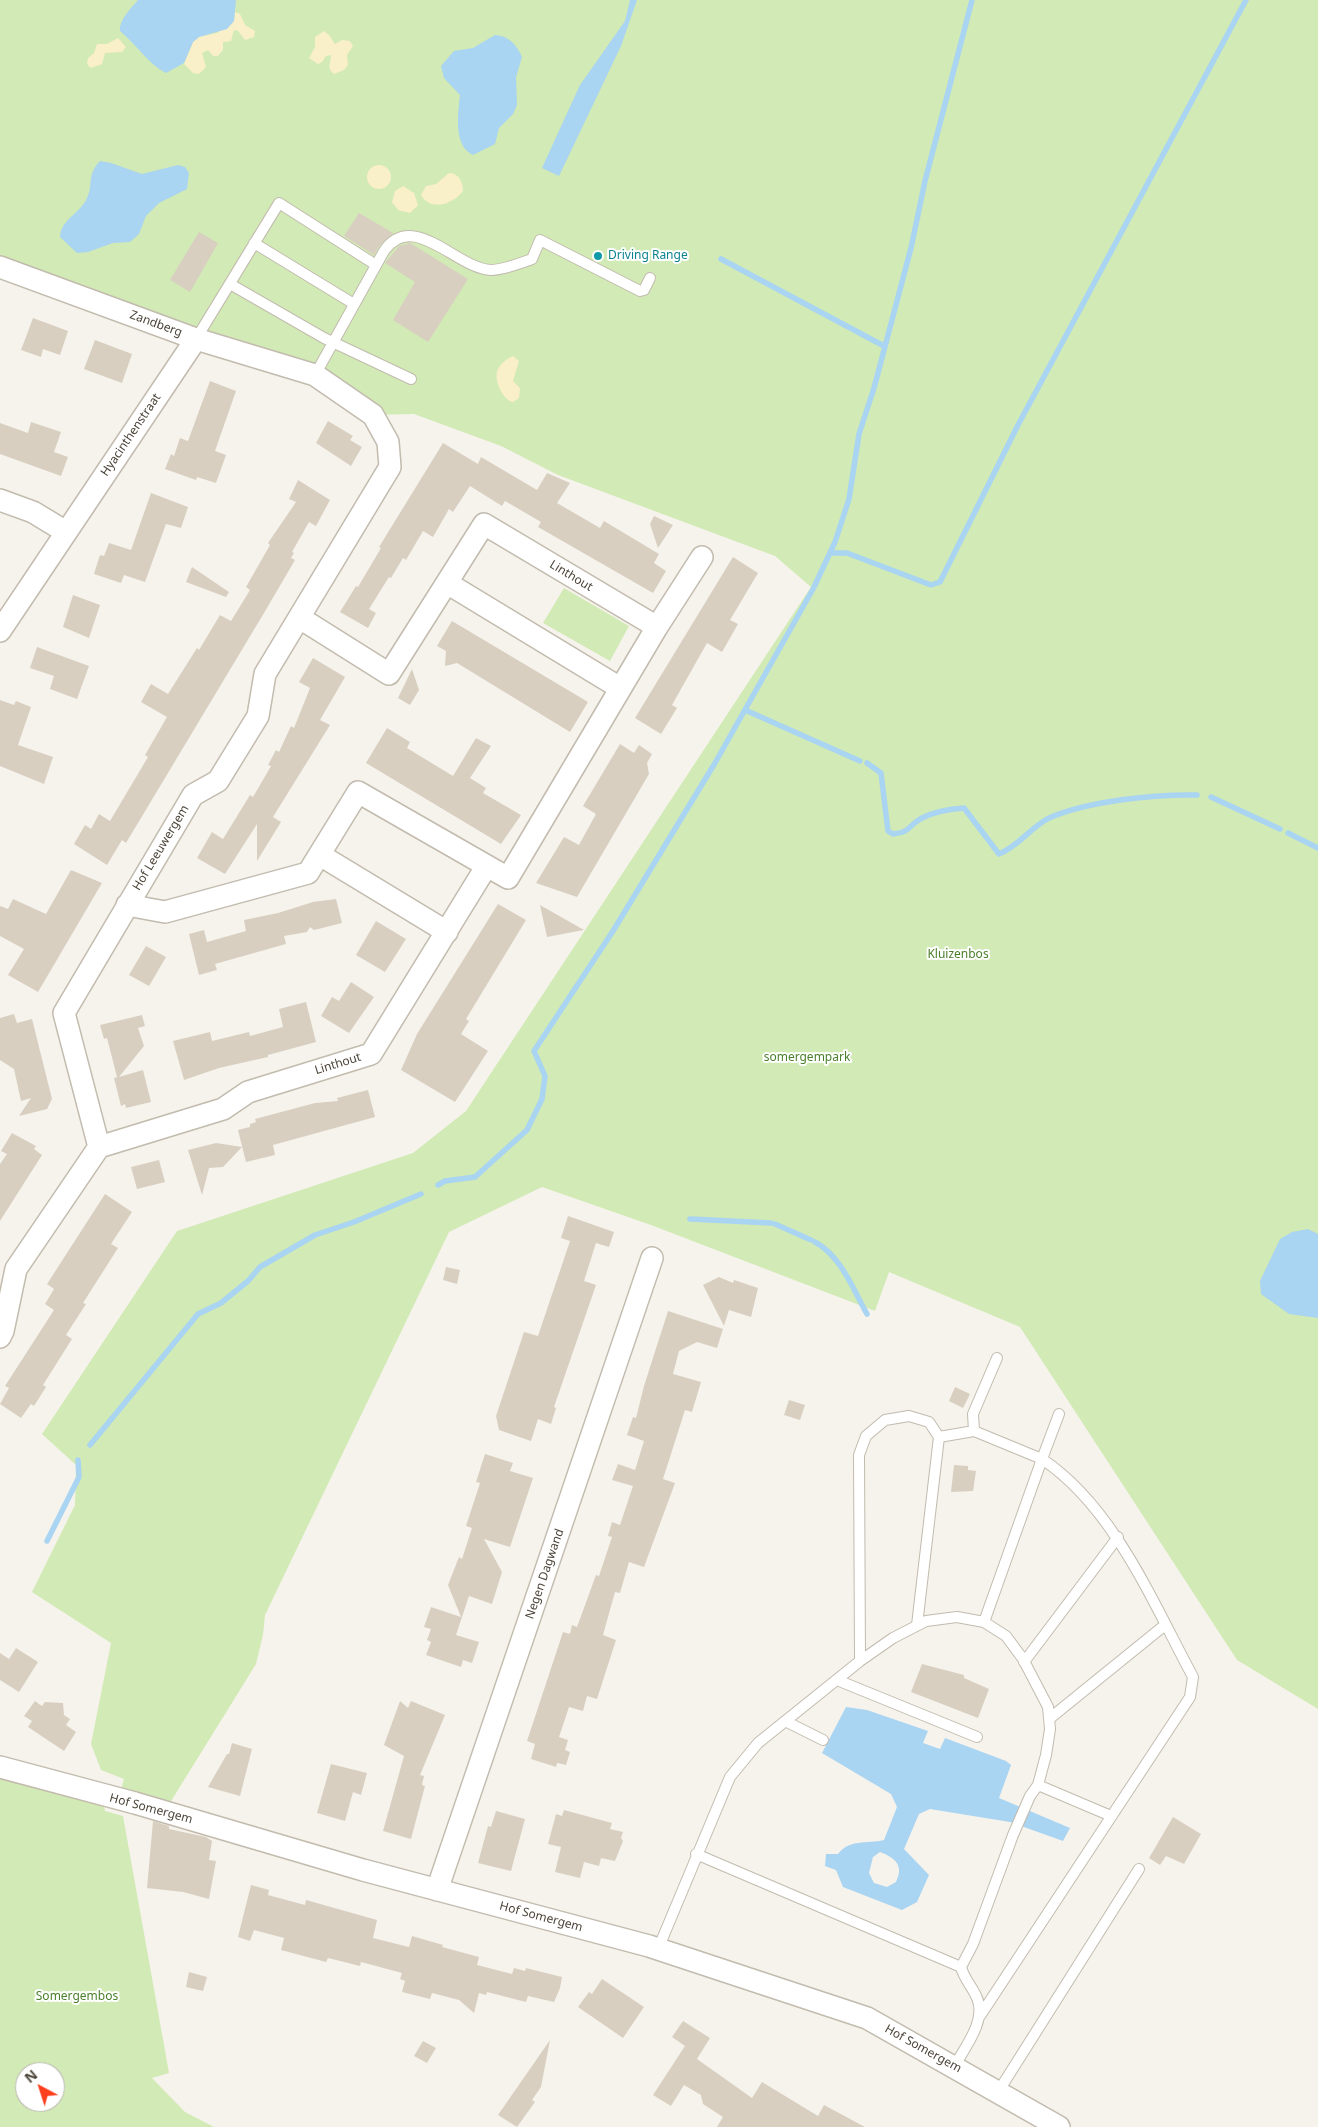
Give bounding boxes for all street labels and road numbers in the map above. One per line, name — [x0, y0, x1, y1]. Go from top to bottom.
street label: Zandberg — [128, 308, 184, 340]
street label: Hyacinthenstraat — [98, 391, 164, 479]
street label: Linthout — [547, 558, 595, 594]
street label: Hof Leeuwergem — [130, 803, 192, 893]
street label: Linthout — [313, 1050, 363, 1078]
street label: Negen Dagwand — [523, 1527, 567, 1621]
street label: Hof Somergem — [108, 1791, 194, 1827]
street label: Hof Somergem — [498, 1899, 584, 1935]
street label: Hof Somergem — [882, 2022, 964, 2076]

